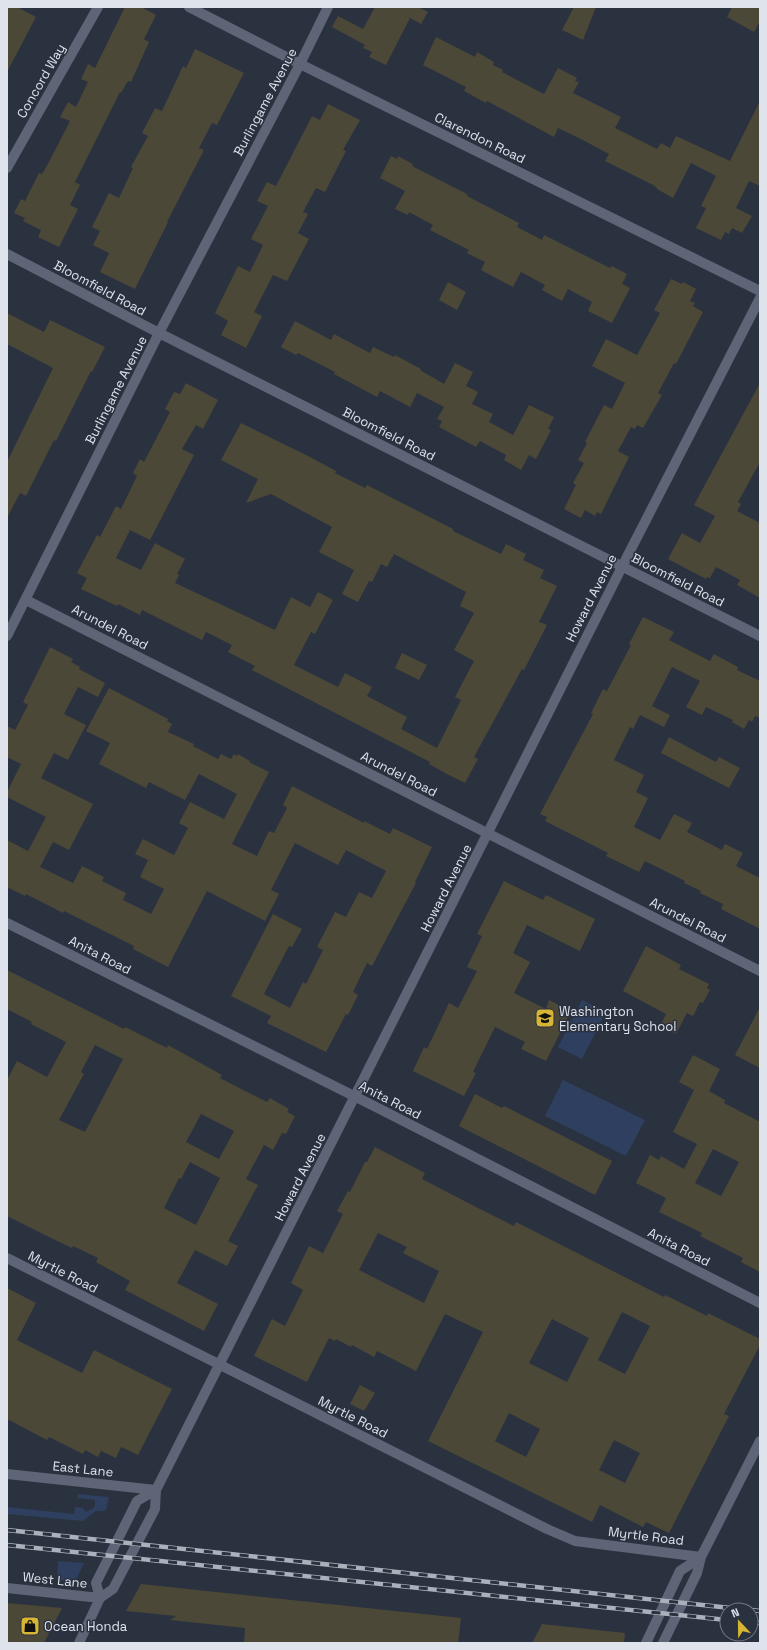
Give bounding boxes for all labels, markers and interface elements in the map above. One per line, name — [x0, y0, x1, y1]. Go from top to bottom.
street label: Concord Way — [13, 41, 69, 121]
street label: Burlingame Avenue — [229, 45, 301, 159]
street label: Clarendon Road — [432, 109, 528, 167]
street label: Bloomfield Road — [51, 257, 149, 319]
street label: Burlingame Avenue — [81, 333, 151, 447]
street label: Bloomfield Road — [340, 403, 438, 465]
street label: Bloomfield Road — [629, 549, 727, 611]
street label: Howard Avenue — [562, 551, 620, 645]
street label: Arundel Road — [69, 600, 151, 654]
street label: Arundel Road — [358, 747, 440, 801]
street label: Howard Avenue — [417, 841, 475, 935]
street label: Arundel Road — [647, 893, 729, 947]
street label: Anita Road — [66, 932, 134, 978]
place label: Washington Elementary School — [559, 1003, 676, 1035]
school or university icon: Washington Elementary School — [534, 1007, 556, 1029]
street label: Anita Road — [356, 1077, 424, 1123]
street label: Howard Avenue — [271, 1130, 329, 1224]
street label: Anita Road — [645, 1224, 713, 1270]
street label: Myrtle Road — [25, 1247, 101, 1297]
street label: Myrtle Road — [315, 1392, 391, 1442]
street label: East Lane — [52, 1457, 114, 1481]
street label: Myrtle Road — [607, 1523, 685, 1549]
street label: West Lane — [22, 1568, 88, 1592]
north arrow — [719, 1602, 759, 1642]
text: N — [729, 1605, 741, 1621]
shop icon: Ocean Honda — [19, 1615, 41, 1637]
place label: Ocean Honda — [44, 1618, 128, 1635]

